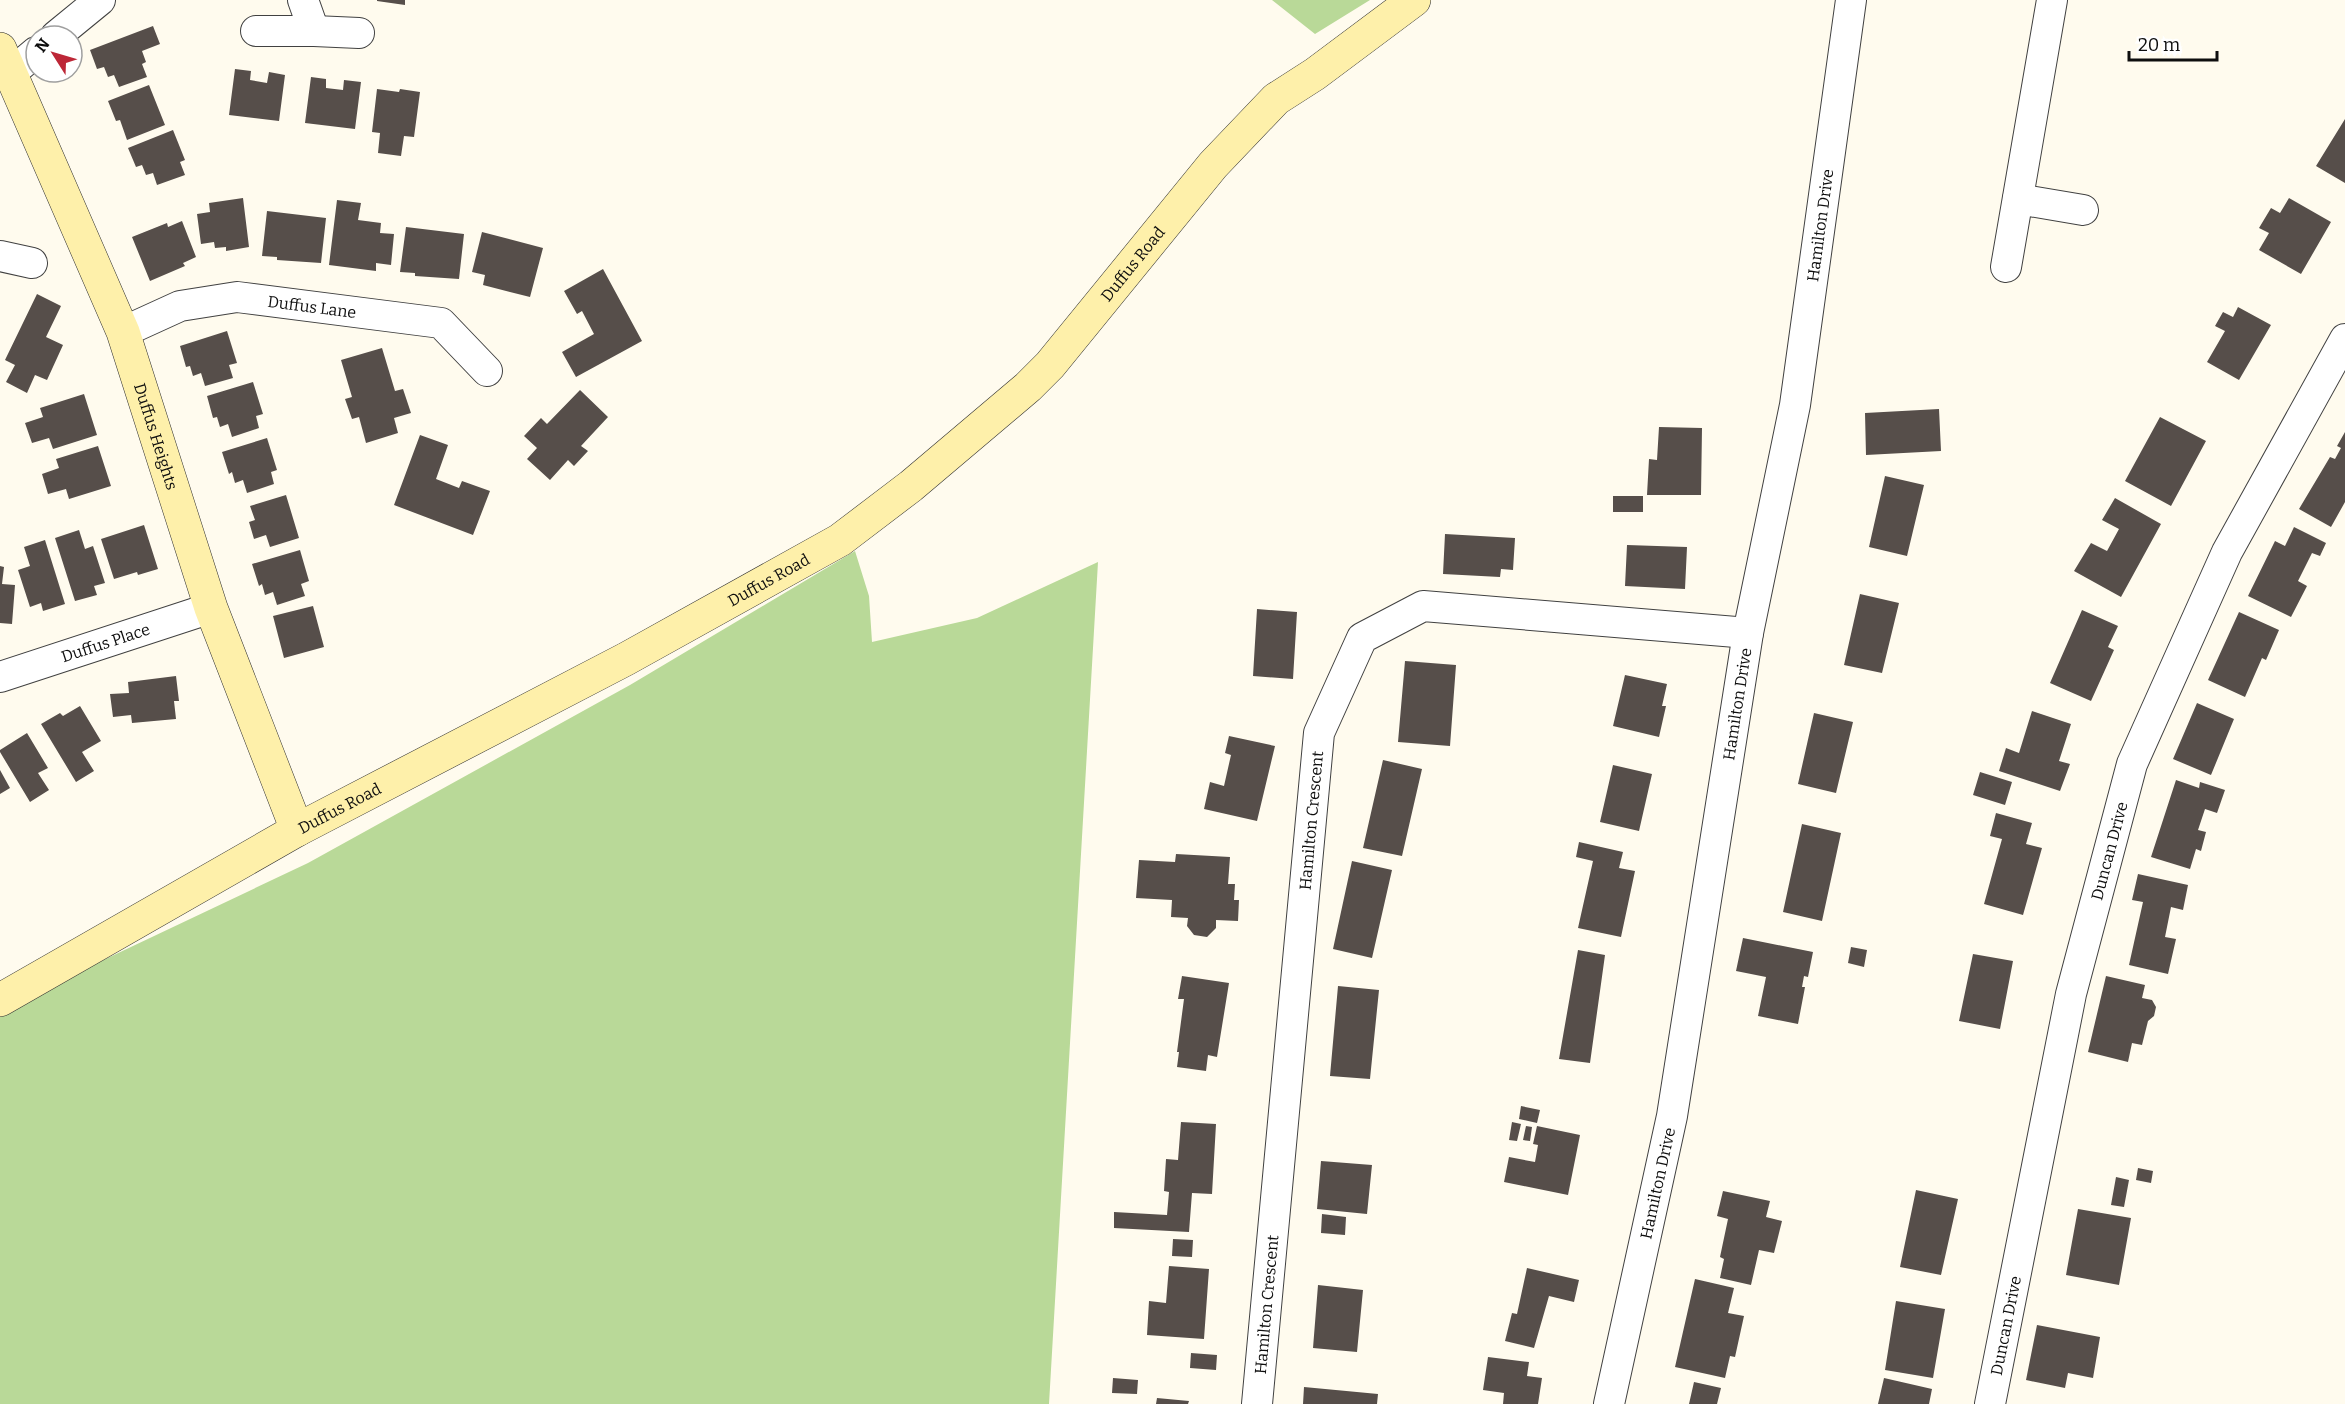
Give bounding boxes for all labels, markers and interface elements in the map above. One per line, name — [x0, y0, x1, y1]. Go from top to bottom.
north arrow — [24, 24, 84, 84]
scale bar — [2129, 24, 2218, 62]
text: 20 m — [2138, 34, 2180, 56]
text: N — [31, 35, 54, 56]
street label: Hamilton Drive — [1803, 168, 1837, 283]
street label: Duffus Road — [1096, 222, 1169, 305]
street label: Duffus Lane — [267, 291, 358, 322]
street label: Duffus Heights — [130, 380, 182, 492]
street label: Duffus Road — [724, 549, 813, 610]
street label: Duffus Place — [59, 619, 152, 666]
street label: Hamilton Drive — [1719, 646, 1755, 761]
street label: Hamilton Crescent — [1295, 750, 1327, 891]
street label: Duffus Road — [295, 778, 384, 837]
street label: Duncan Drive — [2087, 800, 2131, 902]
street label: Hamilton Drive — [1636, 1126, 1679, 1241]
street label: Hamilton Crescent — [1250, 1234, 1282, 1375]
street label: Duncan Drive — [1986, 1274, 2025, 1377]

